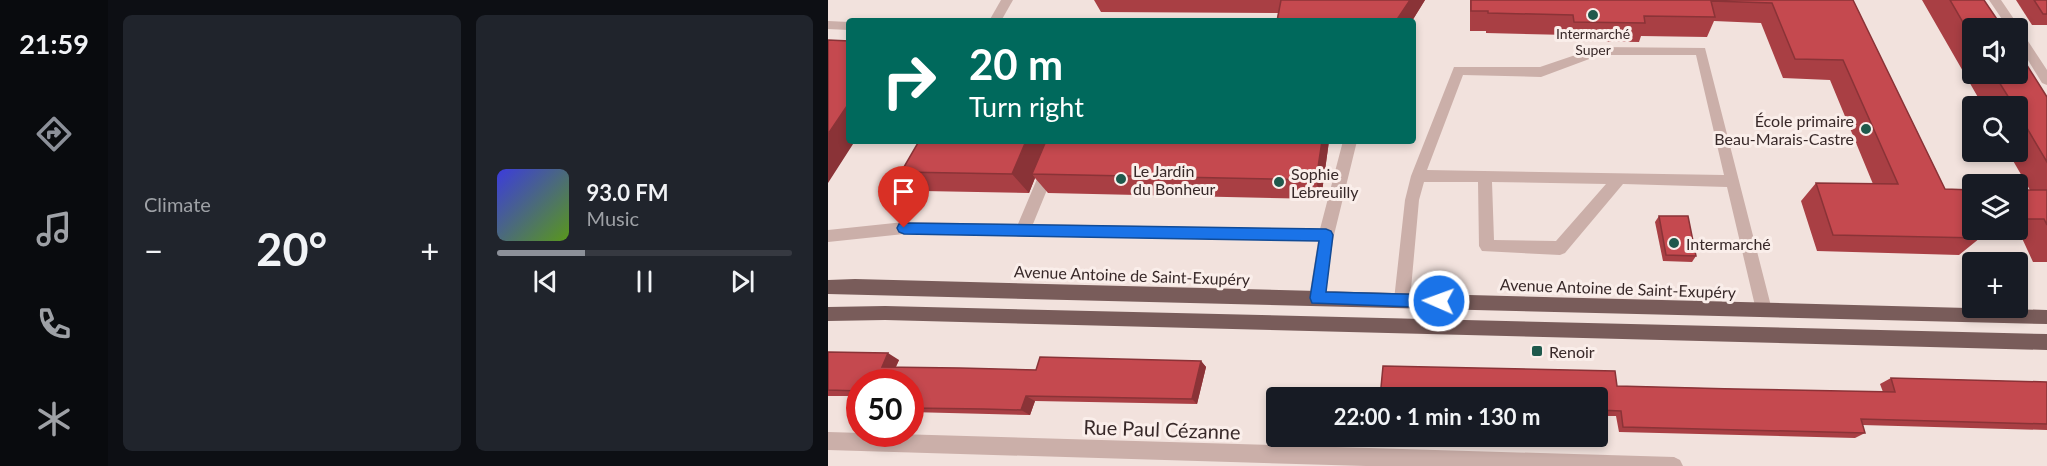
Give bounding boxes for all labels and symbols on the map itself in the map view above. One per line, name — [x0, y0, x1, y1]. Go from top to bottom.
marker: Intermarché Super — [1586, 8, 1600, 22]
place label: Intermarché Super — [1556, 25, 1630, 58]
place label: École primaire Beau-Marais-Castre — [1714, 111, 1854, 148]
marker: École primaire Beau-Marais-Castre — [1859, 122, 1873, 136]
place label: Le Jardin du Bonheur — [1133, 161, 1215, 198]
place label: Sophie Lebreuilly — [1291, 164, 1359, 201]
pin — [878, 166, 929, 228]
marker: Le Jardin du Bonheur — [1114, 172, 1128, 186]
marker: Sophie Lebreuilly — [1272, 175, 1286, 189]
place label: Intermarché — [1686, 234, 1771, 253]
marker: Intermarché — [1667, 236, 1681, 250]
street label: Avenue Antoine de Saint-Exupéry — [1014, 261, 1251, 289]
position arrow — [1407, 269, 1471, 333]
street label: Avenue Antoine de Saint-Exupéry — [1500, 274, 1737, 302]
place label: Renoir — [1549, 342, 1595, 361]
marker: Renoir — [1530, 344, 1544, 358]
speed limit sign: 50 — [846, 369, 924, 447]
street label: Rue Paul Cézanne — [1083, 414, 1241, 444]

